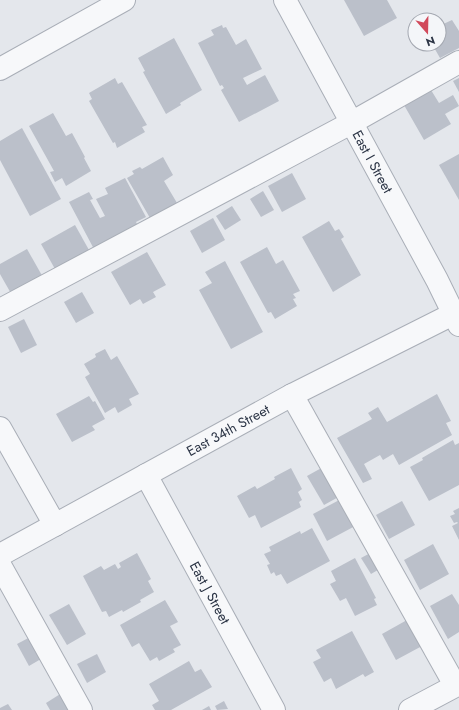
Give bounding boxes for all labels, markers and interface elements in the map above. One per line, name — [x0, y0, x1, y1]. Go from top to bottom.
north arrow — [407, 12, 447, 52]
text: N — [424, 32, 437, 50]
street label: East I Street — [348, 127, 398, 197]
street label: East 34th Street — [183, 399, 274, 461]
street label: East J Street — [185, 558, 236, 628]

